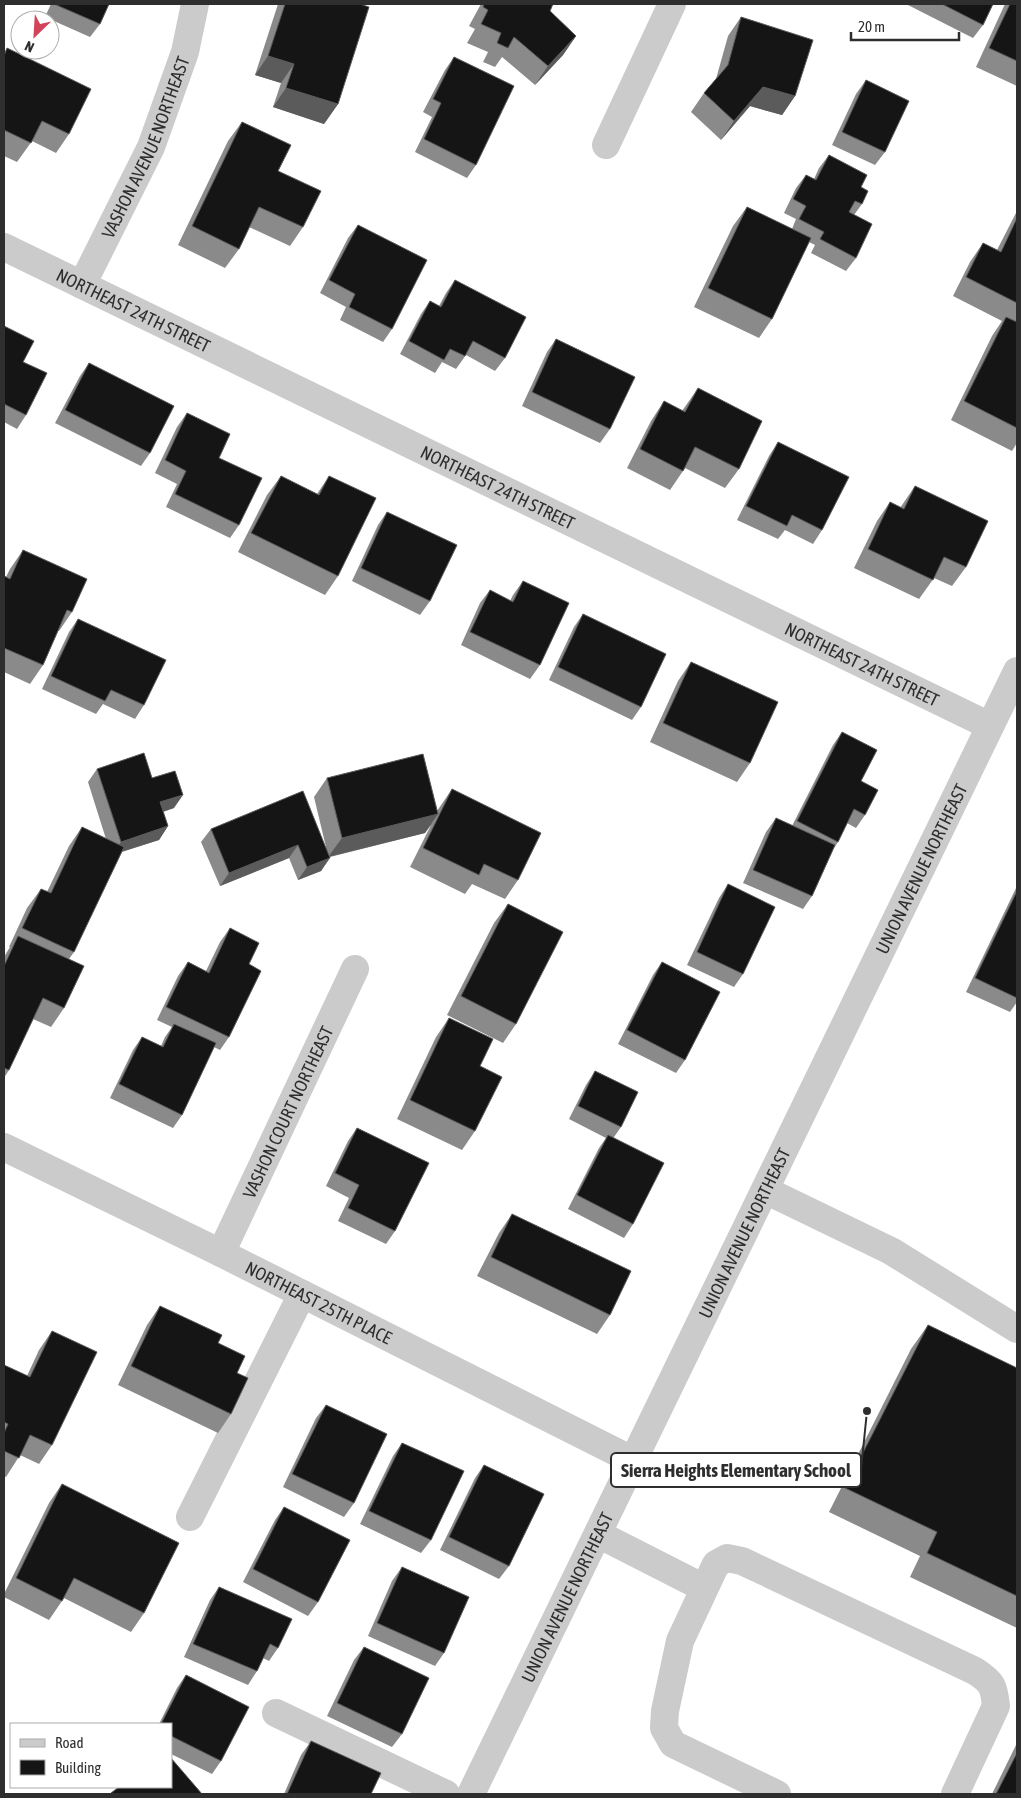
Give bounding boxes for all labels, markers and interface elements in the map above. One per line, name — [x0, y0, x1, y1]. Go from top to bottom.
north arrow — [10, 10, 60, 60]
scale bar — [851, 10, 958, 42]
text: 20 m — [858, 18, 885, 35]
text: N — [22, 38, 37, 56]
street label: VASHON AVENUE NORTHEAST — [97, 53, 193, 241]
street label: NORTHEAST 24TH STREET — [53, 264, 214, 356]
street label: NORTHEAST 24TH STREET — [417, 441, 578, 533]
street label: NORTHEAST 24TH STREET — [782, 618, 943, 710]
street label: UNION AVENUE NORTHEAST — [871, 780, 971, 957]
street label: VASHON COURT NORTHEAST — [238, 1022, 337, 1201]
street label: UNION AVENUE NORTHEAST — [694, 1144, 794, 1321]
street label: NORTHEAST 25TH PLACE — [242, 1257, 396, 1348]
callout: Sierra Heights Elementary School — [611, 1453, 861, 1487]
text: Sierra Heights Elementary School — [621, 1459, 852, 1481]
street label: UNION AVENUE NORTHEAST — [517, 1509, 617, 1685]
legend — [10, 1723, 172, 1788]
text: Road — [55, 1734, 84, 1751]
text: Building — [55, 1759, 101, 1776]

